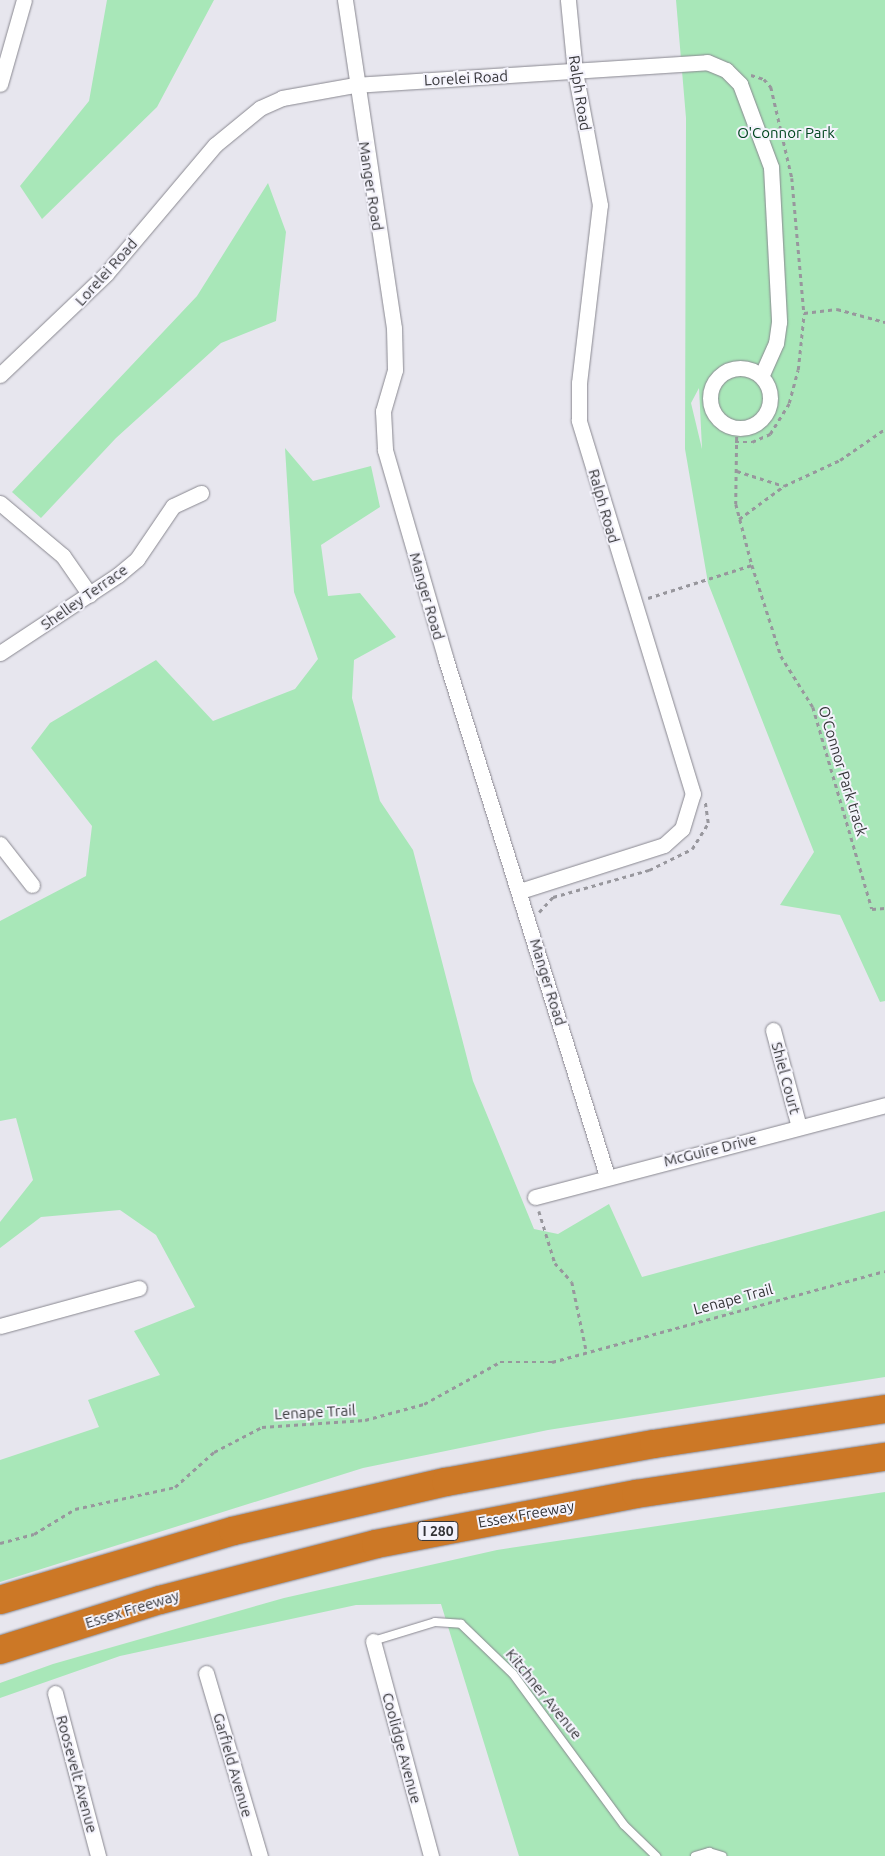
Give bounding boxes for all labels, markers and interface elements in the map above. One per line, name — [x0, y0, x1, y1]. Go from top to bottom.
street label: Ralph Road — [565, 54, 595, 132]
street label: Lorelei Road — [423, 67, 509, 89]
park label: O'Connor Park — [737, 124, 835, 142]
street label: Manger Road — [355, 140, 387, 232]
street label: Lorelei Road — [71, 235, 141, 309]
street label: Ralph Road — [585, 467, 623, 545]
street label: Manger Road — [406, 550, 448, 642]
street label: Shelley Terrace — [37, 560, 131, 634]
street label: O'Connor Park track — [815, 704, 871, 838]
street label: Manger Road — [526, 936, 570, 1028]
street label: Shiel Court — [768, 1040, 804, 1116]
street label: McGuire Drive — [662, 1130, 758, 1170]
street label: Lenape Trail — [691, 1280, 775, 1318]
street label: Lenape Trail — [274, 1401, 356, 1423]
street label: Essex Freeway — [477, 1497, 575, 1531]
road number: I 280 — [417, 1520, 459, 1542]
street label: Essex Freeway — [83, 1586, 181, 1632]
street label: Kitchner Avenue — [502, 1645, 586, 1743]
street label: Coolidge Avenue — [379, 1691, 425, 1805]
street label: Garfield Avenue — [210, 1711, 256, 1819]
street label: Roosevelt Avenue — [53, 1713, 101, 1835]

